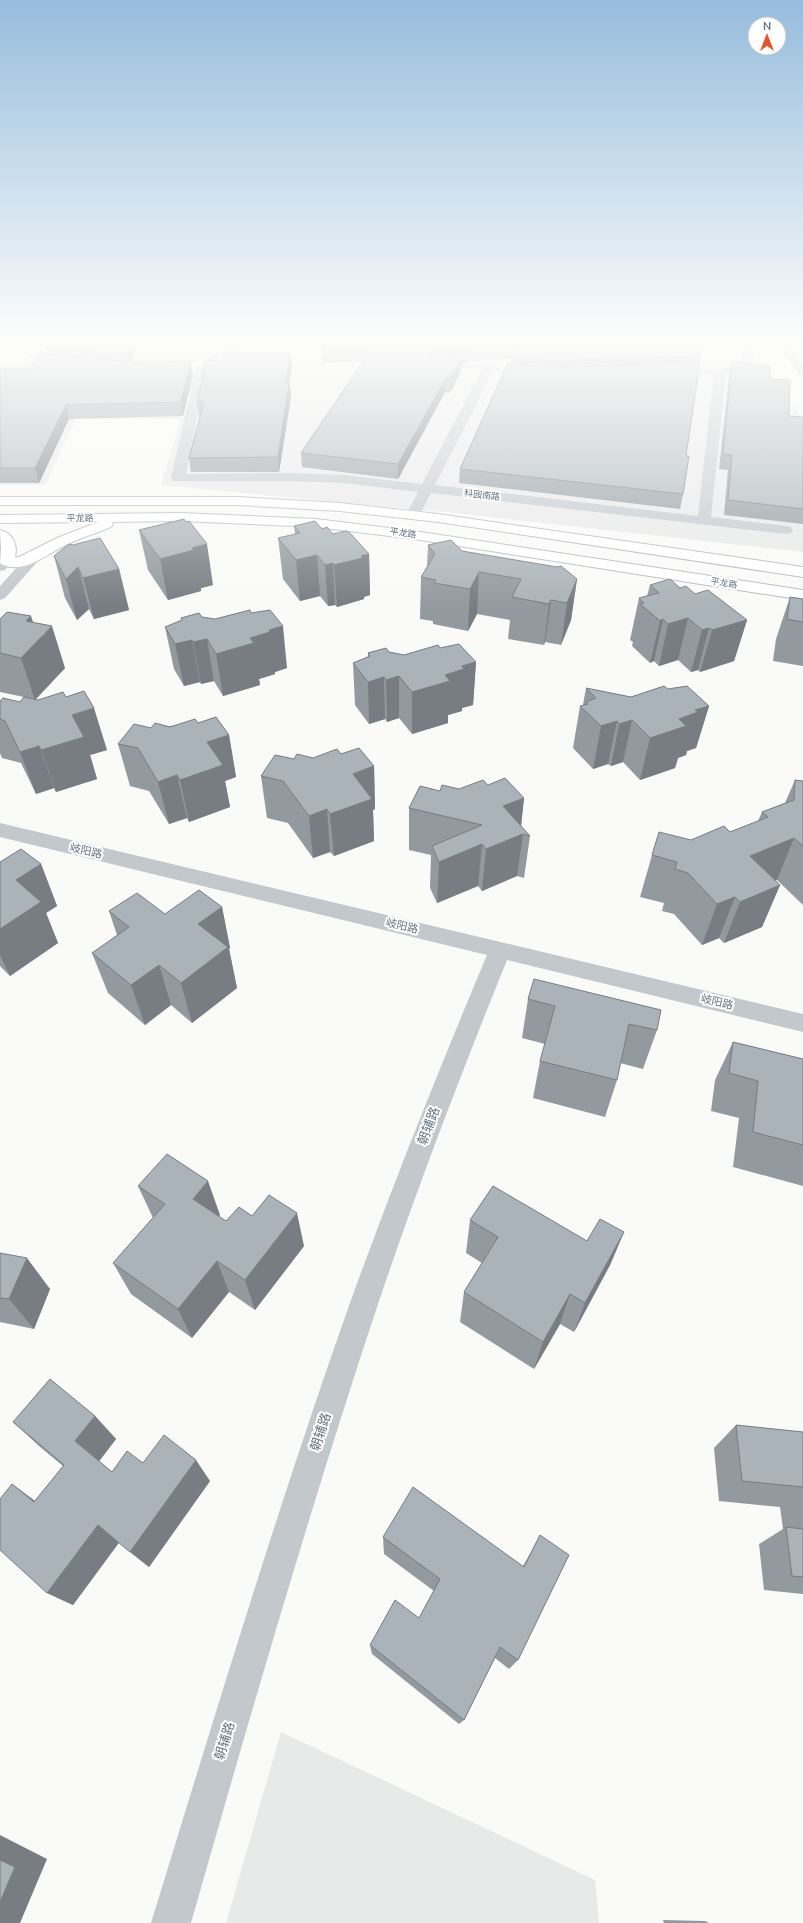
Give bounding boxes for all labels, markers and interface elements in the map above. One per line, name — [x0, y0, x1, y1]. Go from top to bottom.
north arrow — [747, 16, 787, 56]
text: N — [763, 19, 771, 34]
street label: 科园南路 — [463, 487, 501, 503]
street label: 平龙路 — [66, 512, 94, 524]
street label: 平龙路 — [389, 525, 417, 541]
street label: 平龙路 — [710, 575, 738, 591]
street label: 岐阳路 — [68, 840, 104, 862]
street label: 岐阳路 — [384, 915, 420, 937]
street label: 岐阳路 — [699, 991, 735, 1013]
street label: 朝辅路 — [414, 1105, 444, 1147]
street label: 朝辅路 — [306, 1411, 336, 1453]
street label: 朝辅路 — [211, 1720, 239, 1762]

